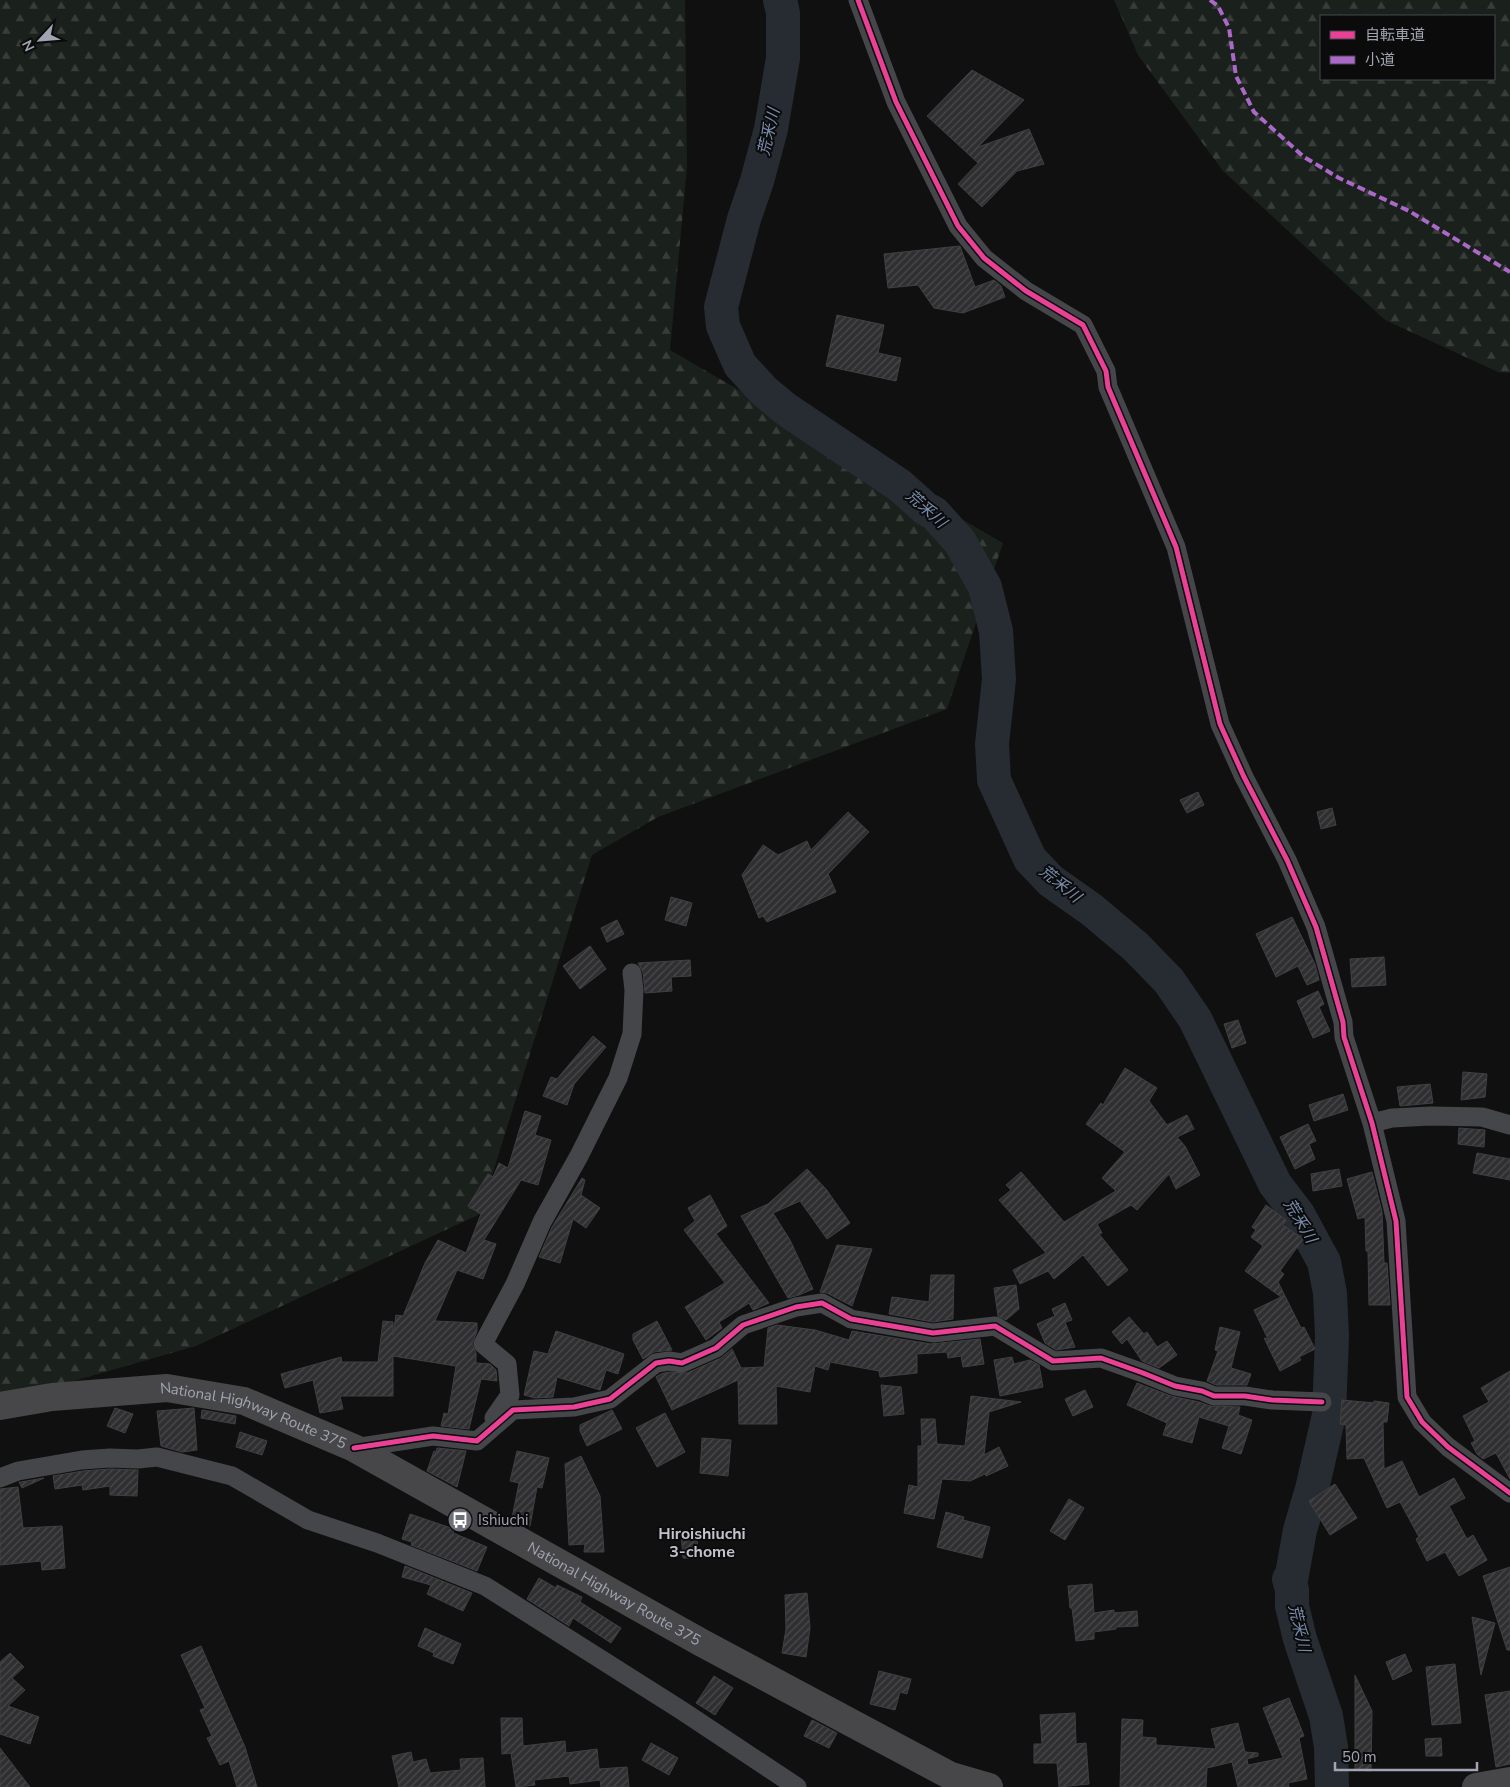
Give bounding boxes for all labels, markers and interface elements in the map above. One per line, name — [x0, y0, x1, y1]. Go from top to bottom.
north arrow — [15, 15, 65, 65]
legend — [1320, 15, 1495, 80]
text: 自転車道 — [1365, 25, 1425, 45]
text: N — [18, 37, 40, 54]
text: 小道 — [1365, 50, 1395, 70]
water label: 荒釆川 — [753, 104, 786, 158]
water label: 荒釆川 — [901, 485, 953, 535]
water label: 荒釆川 — [1034, 860, 1087, 909]
water label: 荒釆川 — [1278, 1195, 1323, 1249]
street label: National Highway Route 375 — [159, 1378, 350, 1454]
bus stop icon: Ishiuchi — [447, 1507, 473, 1533]
place label: Ishiuchi — [478, 1510, 528, 1530]
district label: Hiroishiuchi 3-chome — [658, 1523, 746, 1563]
street label: National Highway Route 375 — [524, 1537, 704, 1650]
water label: 荒釆川 — [1283, 1602, 1316, 1656]
scale bar — [1335, 1740, 1478, 1772]
text: 50 m — [1342, 1747, 1377, 1767]

